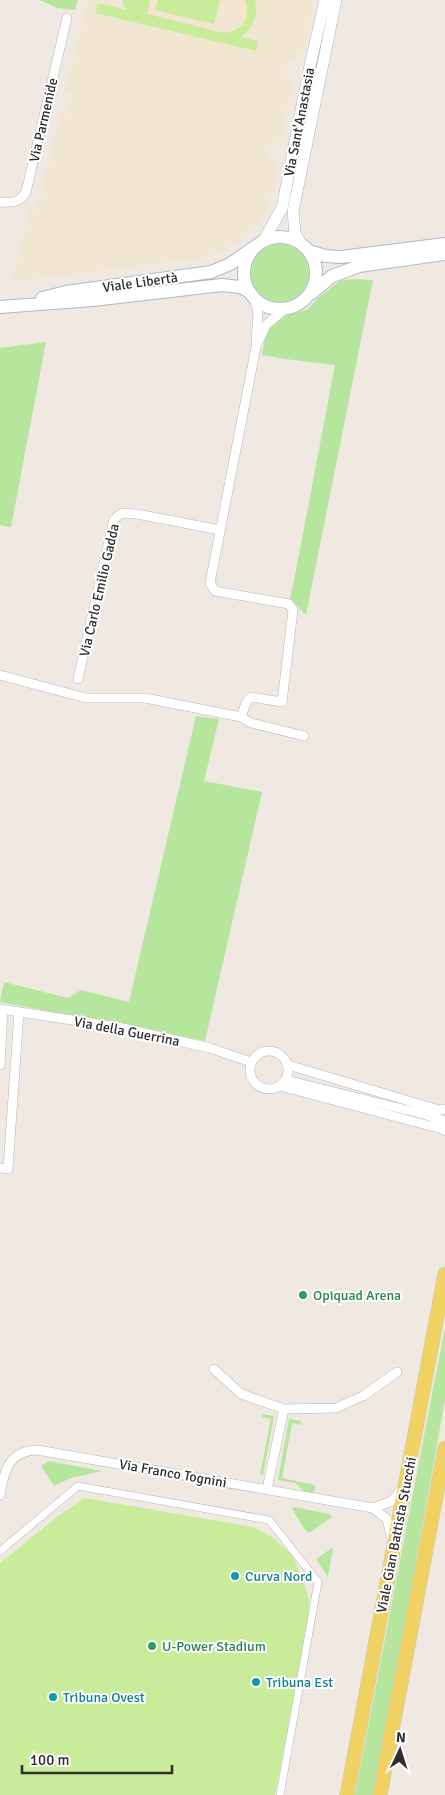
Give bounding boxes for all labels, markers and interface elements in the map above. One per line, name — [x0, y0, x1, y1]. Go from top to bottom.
street label: Via Sant'Anastasia — [281, 66, 318, 178]
street label: Via Parmenide — [26, 76, 61, 164]
street label: Viale Libertà — [101, 269, 179, 296]
street label: Via Carlo Emilio Gadda — [76, 522, 123, 658]
street label: Via della Guerrina — [73, 1013, 181, 1050]
place label: Opiquad Arena — [313, 1287, 401, 1304]
marker: Opiquad Arena — [297, 1289, 309, 1301]
street label: Via Franco Tognini — [118, 1456, 228, 1491]
street label: Viale Gian Battista Stucchi — [373, 1456, 420, 1615]
place label: Curva Nord — [245, 1568, 312, 1585]
marker: Curva Nord — [229, 1570, 241, 1582]
place label: U-Power Stadium — [162, 1638, 266, 1655]
marker: U-Power Stadium — [146, 1640, 158, 1652]
place label: Tribuna Est — [266, 1674, 333, 1691]
marker: Tribuna Est — [250, 1676, 262, 1688]
place label: Tribuna Ovest — [63, 1689, 145, 1706]
marker: Tribuna Ovest — [47, 1691, 59, 1703]
north arrow — [375, 1725, 425, 1775]
text: N — [395, 1729, 406, 1746]
scale bar — [22, 1742, 172, 1774]
text: 100 m — [30, 1751, 70, 1769]

